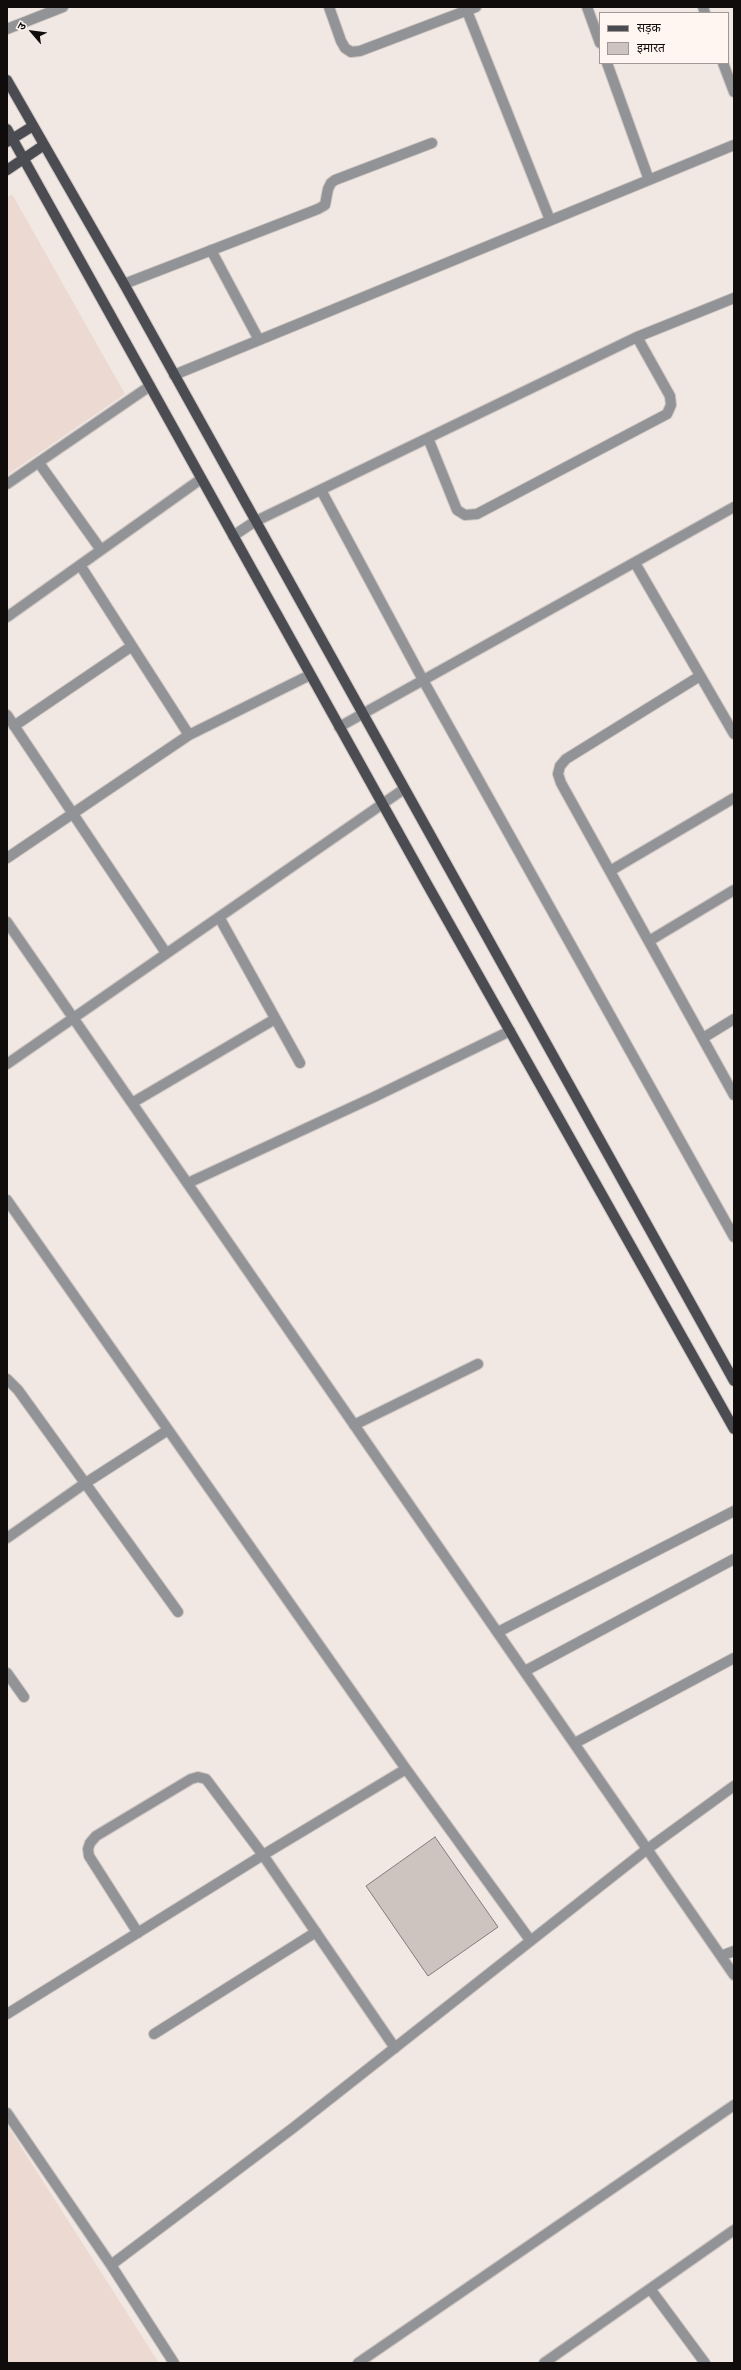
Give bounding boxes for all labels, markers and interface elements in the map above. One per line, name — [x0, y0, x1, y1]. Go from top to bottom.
north arrow — [12, 12, 52, 52]
legend — [599, 12, 729, 64]
text: उ — [14, 20, 28, 32]
text: सड़क — [637, 20, 661, 34]
text: इमारत — [637, 40, 665, 54]

